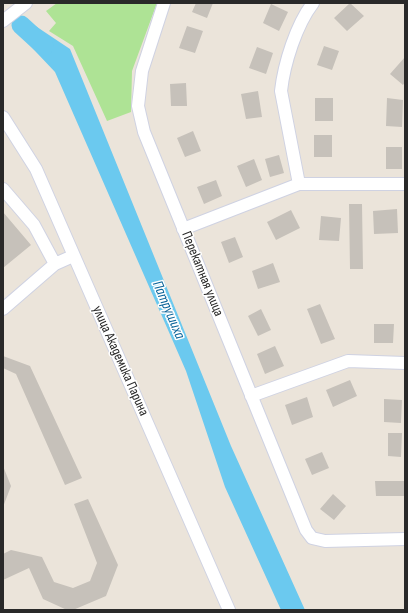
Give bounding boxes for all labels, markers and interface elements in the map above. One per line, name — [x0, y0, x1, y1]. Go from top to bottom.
street label: Перекатная улица — [177, 229, 227, 319]
water label: Патрушиха — [148, 278, 188, 342]
street label: улица Академика Парина — [88, 303, 152, 419]

